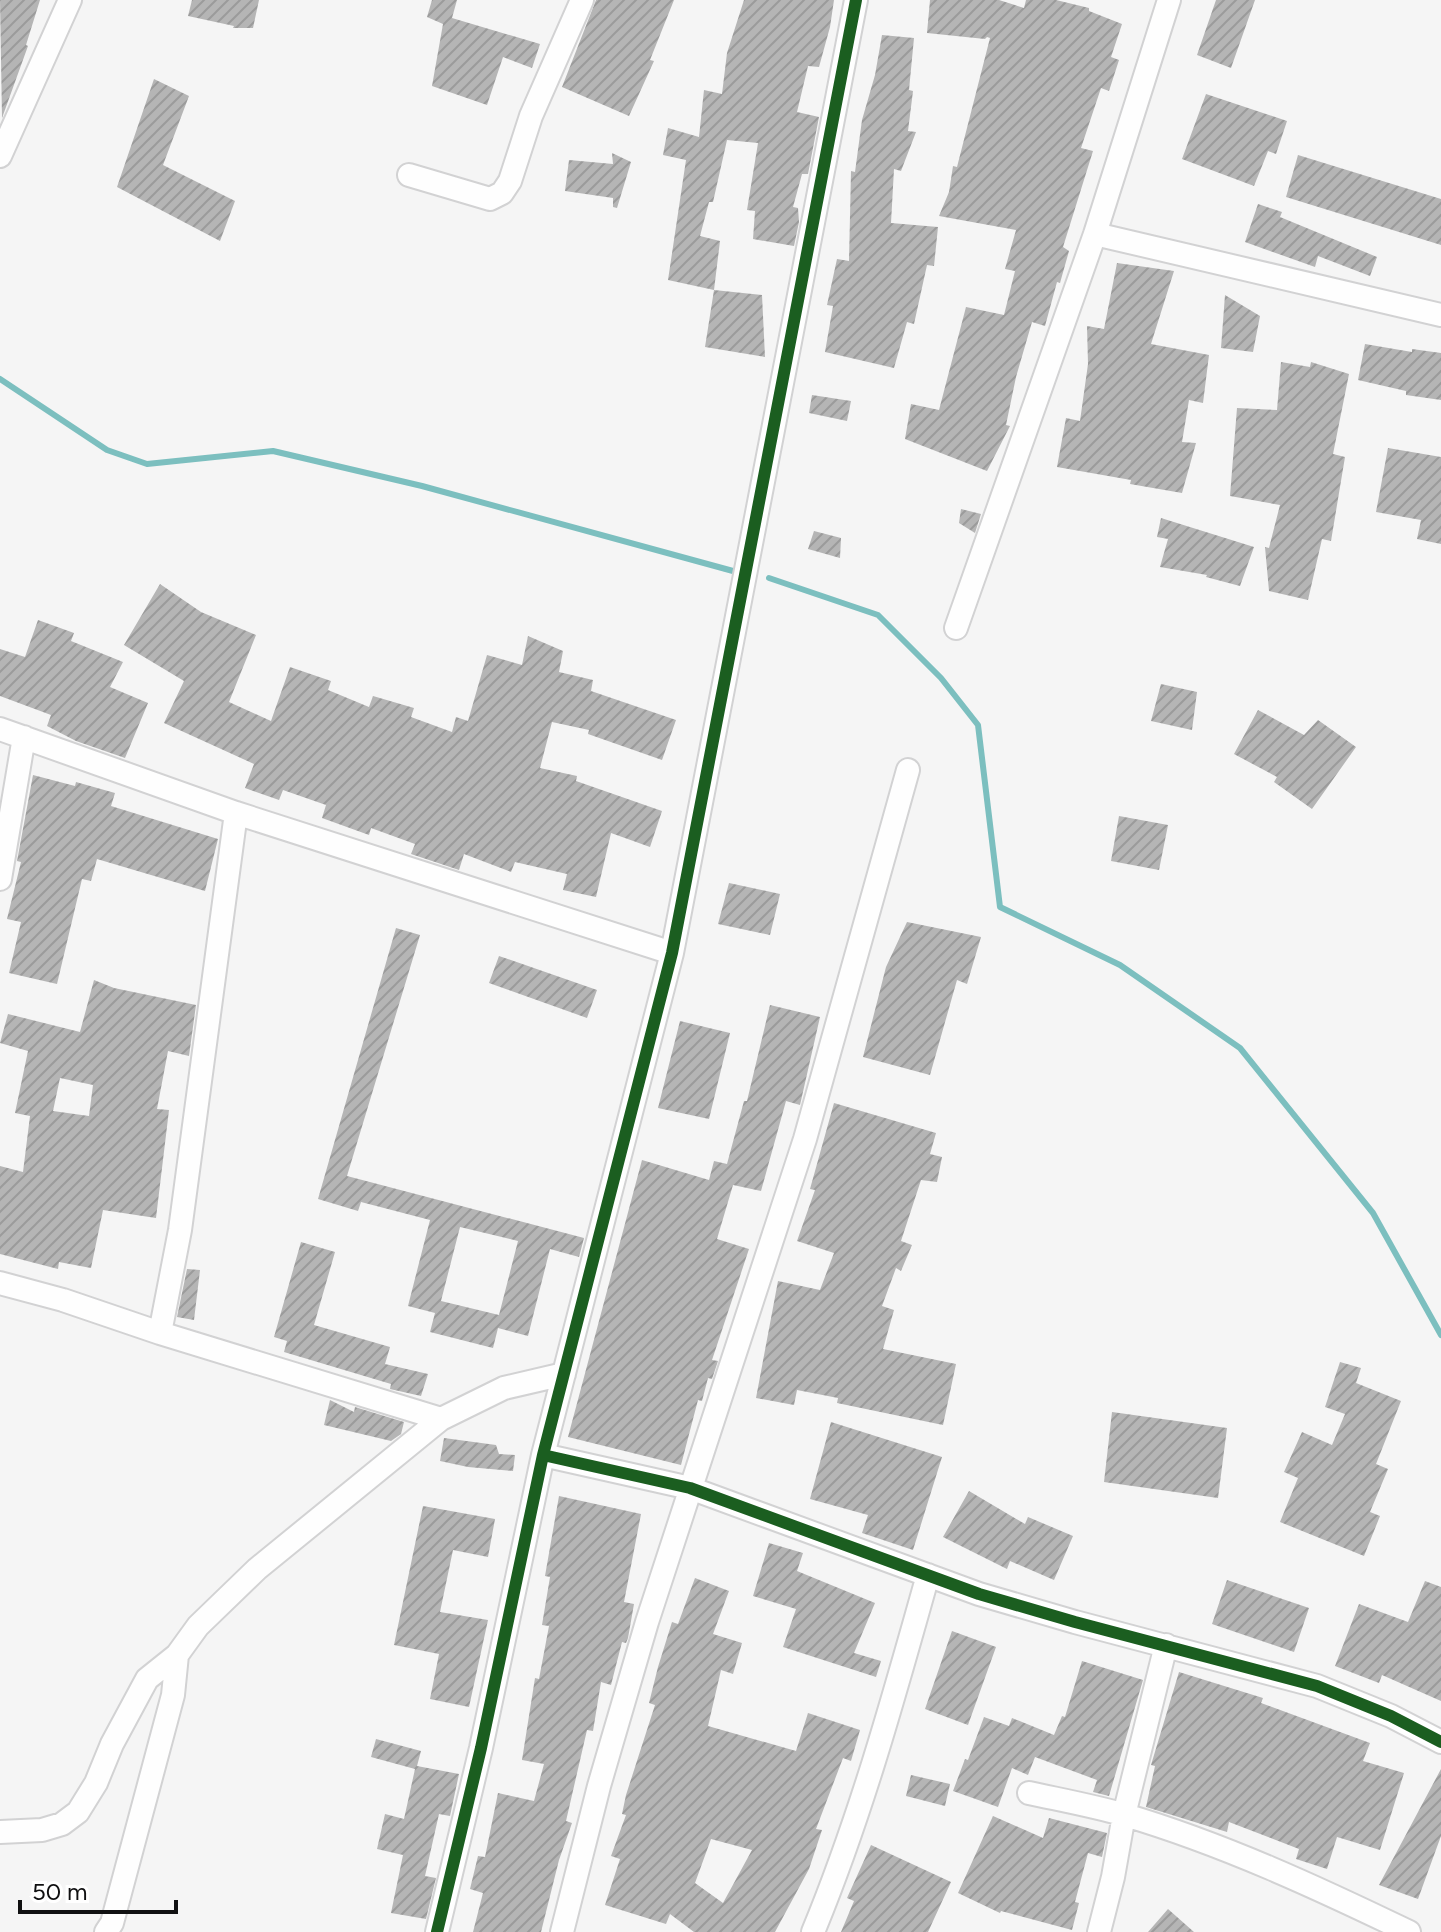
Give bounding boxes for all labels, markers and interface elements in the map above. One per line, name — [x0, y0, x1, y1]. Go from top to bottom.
scale bar — [20, 1864, 176, 1914]
text: 50 m — [32, 1877, 88, 1906]

